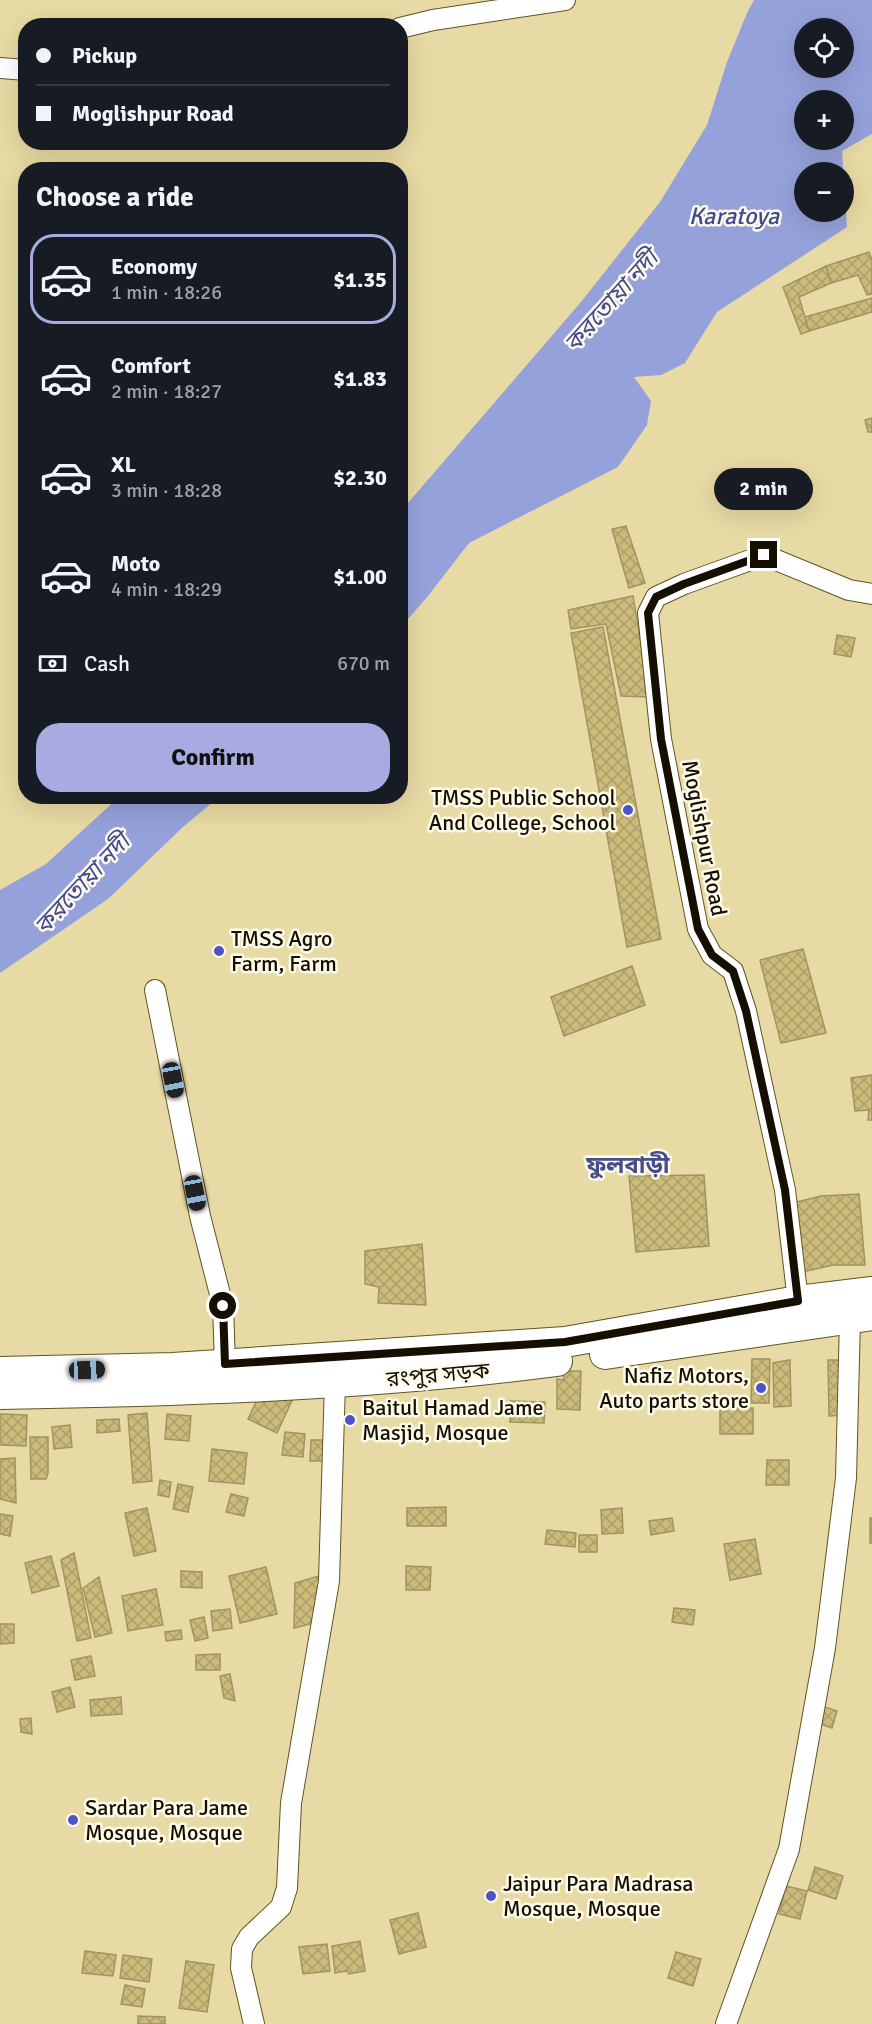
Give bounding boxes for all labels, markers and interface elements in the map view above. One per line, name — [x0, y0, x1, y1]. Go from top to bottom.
map controls — [794, 18, 854, 222]
button: locate — [794, 18, 854, 78]
text: Pickup — [72, 42, 137, 69]
button: + — [794, 90, 854, 150]
text: Moglishpur Road — [72, 100, 234, 127]
button: − — [794, 162, 854, 222]
text: Choose a ride — [36, 181, 194, 214]
water label: Karatoya — [689, 201, 780, 231]
water label: করতোয়া নদী — [558, 241, 668, 358]
icon: car — [39, 252, 93, 306]
text: Economy — [111, 253, 197, 280]
text: $1.35 — [333, 266, 387, 293]
text: 1 min · 18:26 — [111, 280, 222, 305]
icon: car — [39, 351, 93, 405]
text: Comfort — [111, 352, 191, 379]
text: $1.83 — [333, 365, 387, 392]
text: 2 min · 18:27 — [111, 379, 222, 404]
icon: car — [39, 450, 93, 504]
text: XL — [111, 451, 136, 478]
text: $2.30 — [333, 464, 387, 491]
callout: 2 min — [714, 468, 813, 510]
text: 2 min — [739, 476, 788, 501]
text: 3 min · 18:28 — [111, 478, 222, 503]
route end — [750, 541, 777, 568]
icon: car — [39, 549, 93, 603]
text: Moto — [111, 550, 160, 577]
text: $1.00 — [333, 563, 387, 590]
text: 4 min · 18:29 — [111, 577, 222, 602]
icon: cash — [36, 647, 69, 680]
text: Cash — [84, 650, 130, 677]
text: 670 m — [337, 651, 390, 676]
button: Confirm — [36, 723, 390, 792]
street label: Moglishpur Road — [676, 758, 733, 918]
place label: TMSS Public School And College, School — [429, 784, 616, 836]
marker: TMSS Public School And College, School — [621, 803, 635, 817]
water label: করতোয়া নদী — [28, 824, 139, 940]
place label: TMSS Agro Farm, Farm — [231, 925, 337, 977]
marker: TMSS Agro Farm, Farm — [212, 944, 226, 958]
car — [161, 1061, 185, 1099]
district label: ফুলবাড়ী — [585, 1150, 671, 1180]
car — [183, 1174, 207, 1212]
route start — [209, 1292, 236, 1319]
street label: রংপুর সড়ক — [384, 1357, 491, 1393]
car — [69, 1360, 105, 1380]
place label: Nafiz Motors, Auto parts store — [599, 1362, 749, 1414]
marker: Nafiz Motors, Auto parts store — [754, 1381, 768, 1395]
place label: Baitul Hamad Jame Masjid, Mosque — [362, 1394, 543, 1446]
marker: Baitul Hamad Jame Masjid, Mosque — [343, 1413, 357, 1427]
place label: Sardar Para Jame Mosque, Mosque — [85, 1794, 248, 1846]
marker: Sardar Para Jame Mosque, Mosque — [66, 1813, 80, 1827]
place label: Jaipur Para Madrasa Mosque, Mosque — [503, 1870, 694, 1922]
marker: Jaipur Para Madrasa Mosque, Mosque — [484, 1889, 498, 1903]

